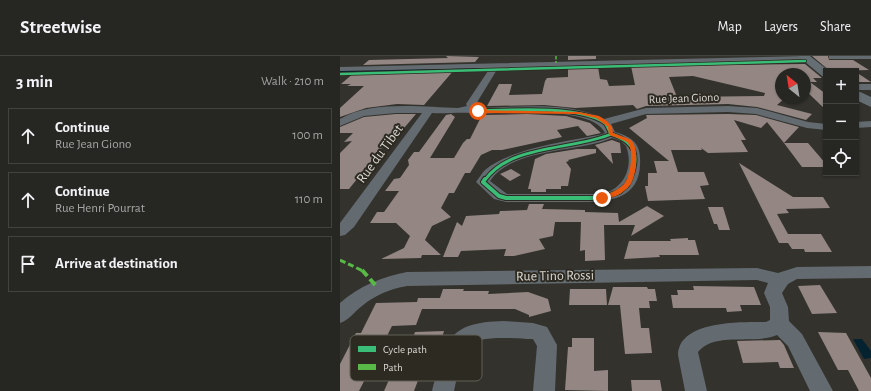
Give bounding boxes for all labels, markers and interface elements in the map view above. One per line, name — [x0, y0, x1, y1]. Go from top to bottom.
text: Streetwise — [20, 18, 101, 37]
text: Map — [717, 20, 742, 34]
text: Layers — [764, 20, 798, 34]
text: Share — [820, 20, 851, 34]
north arrow — [775, 68, 811, 104]
map controls — [823, 68, 859, 176]
button: + — [823, 68, 859, 104]
text: 3 min — [16, 73, 53, 90]
text: Walk · 210 m — [261, 75, 324, 88]
street label: Rue Jean Giono — [649, 91, 720, 105]
route start — [469, 102, 487, 120]
button: − — [823, 104, 859, 140]
text: Continue — [55, 120, 110, 135]
street label: Rue du Tibet — [354, 122, 406, 186]
icon: ahead — [17, 125, 39, 147]
text: 100 m — [292, 129, 323, 142]
text: Rue Jean Giono — [55, 138, 132, 151]
button: locate — [823, 140, 859, 176]
text: Continue — [55, 184, 110, 199]
icon: ahead — [17, 189, 39, 211]
route end — [593, 189, 611, 207]
text: 110 m — [295, 193, 323, 206]
text: Rue Henri Pourrat — [55, 202, 145, 215]
icon: arrive — [17, 253, 39, 275]
text: Arrive at destination — [55, 256, 178, 271]
street label: Rue Tino Rossi — [516, 268, 594, 284]
legend — [350, 335, 482, 381]
text: Cycle path — [383, 344, 427, 355]
text: Path — [383, 362, 403, 373]

